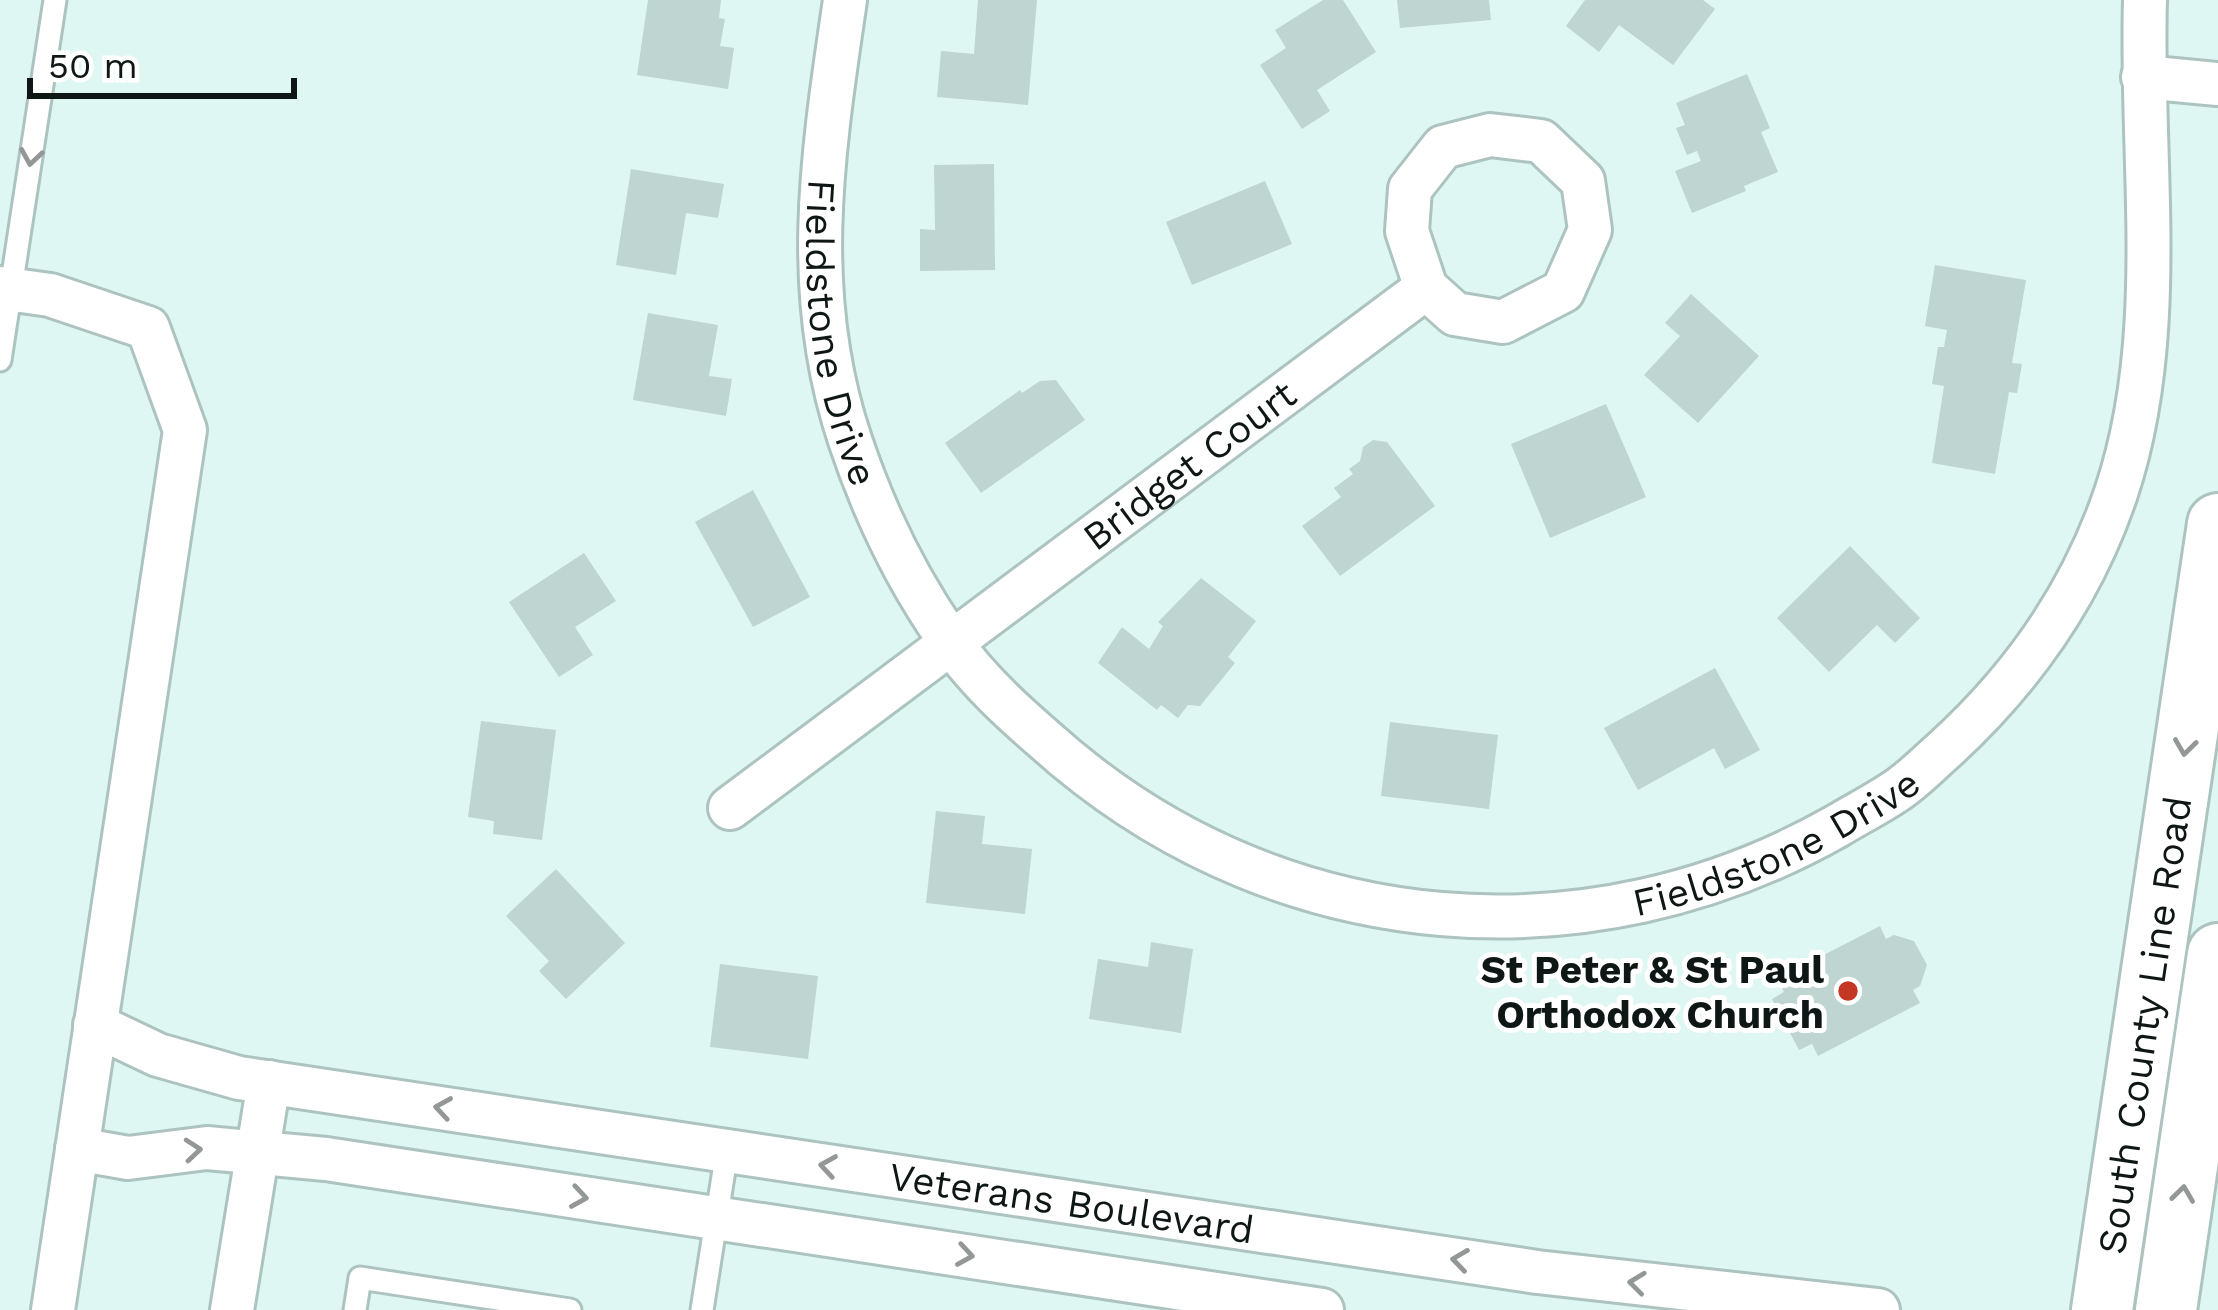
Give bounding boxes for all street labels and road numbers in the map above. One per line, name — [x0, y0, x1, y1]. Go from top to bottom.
street label: Fieldstone Drive — [797, 178, 886, 492]
street label: Bridget Court — [1074, 371, 1304, 559]
street label: Fieldstone Drive — [1628, 760, 1929, 925]
street label: South County Line Road — [2089, 793, 2201, 1257]
street label: Veterans Boulevard — [886, 1153, 1257, 1252]

